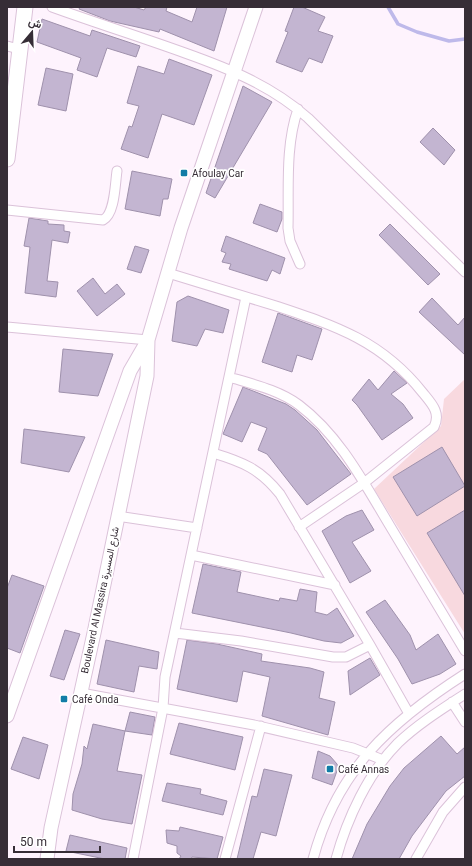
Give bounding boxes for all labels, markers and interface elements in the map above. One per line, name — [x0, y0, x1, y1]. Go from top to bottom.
north arrow — [12, 12, 52, 52]
text: ش — [27, 15, 43, 31]
marker: Afoulay Car — [179, 168, 189, 178]
place label: Afoulay Car — [192, 168, 244, 179]
street label: Boulevard Al Massira شارع المسيرة — [79, 525, 122, 675]
marker: Café Onda — [59, 694, 69, 704]
place label: Café Onda — [72, 694, 119, 705]
marker: Café Annas — [325, 764, 335, 774]
place label: Café Annas — [338, 764, 389, 775]
scale bar — [14, 828, 100, 854]
text: 50 m — [20, 835, 47, 849]

